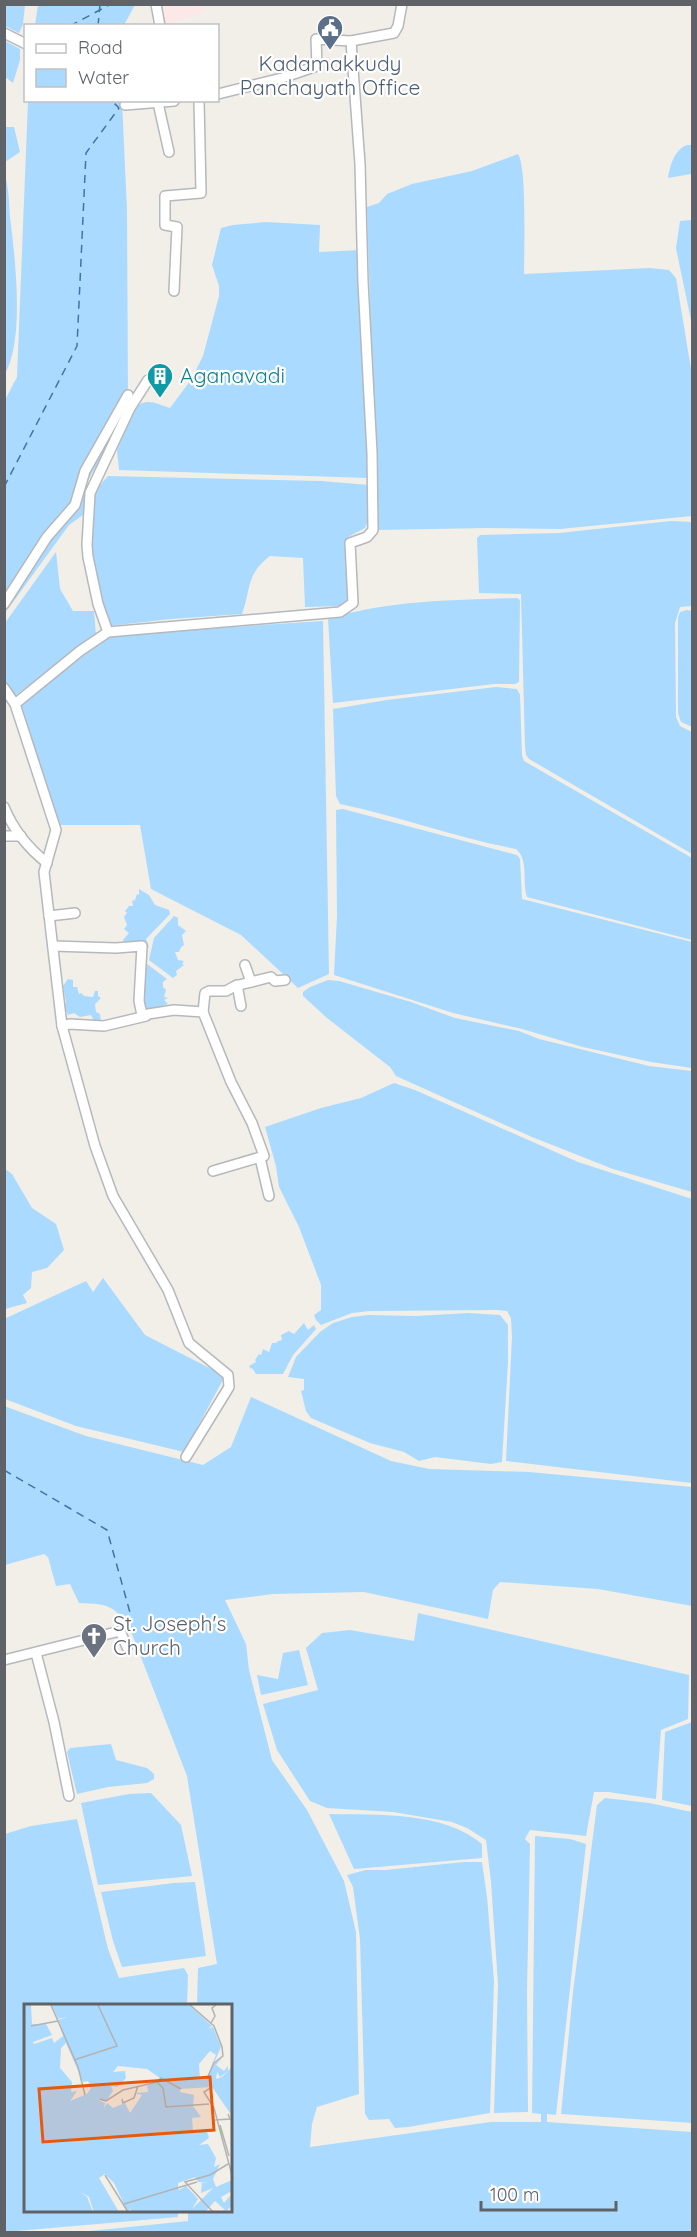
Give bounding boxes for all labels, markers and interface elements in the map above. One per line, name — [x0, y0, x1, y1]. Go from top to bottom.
public building icon: Kadamakkudy Panchayath Office — [315, 13, 345, 51]
legend — [24, 24, 219, 102]
text: Road — [78, 36, 123, 59]
place label: Kadamakkudy Panchayath Office — [240, 50, 420, 100]
text: Water — [78, 66, 129, 89]
building icon: Aganavadi — [145, 361, 175, 399]
place label: Aganavadi — [180, 362, 285, 388]
place label: St. Joseph's Church — [113, 1610, 226, 1660]
church icon: St. Joseph's Church — [79, 1621, 109, 1659]
inset map — [24, 2004, 232, 2213]
scale bar — [481, 2174, 616, 2212]
text: 100 m — [490, 2183, 539, 2206]

